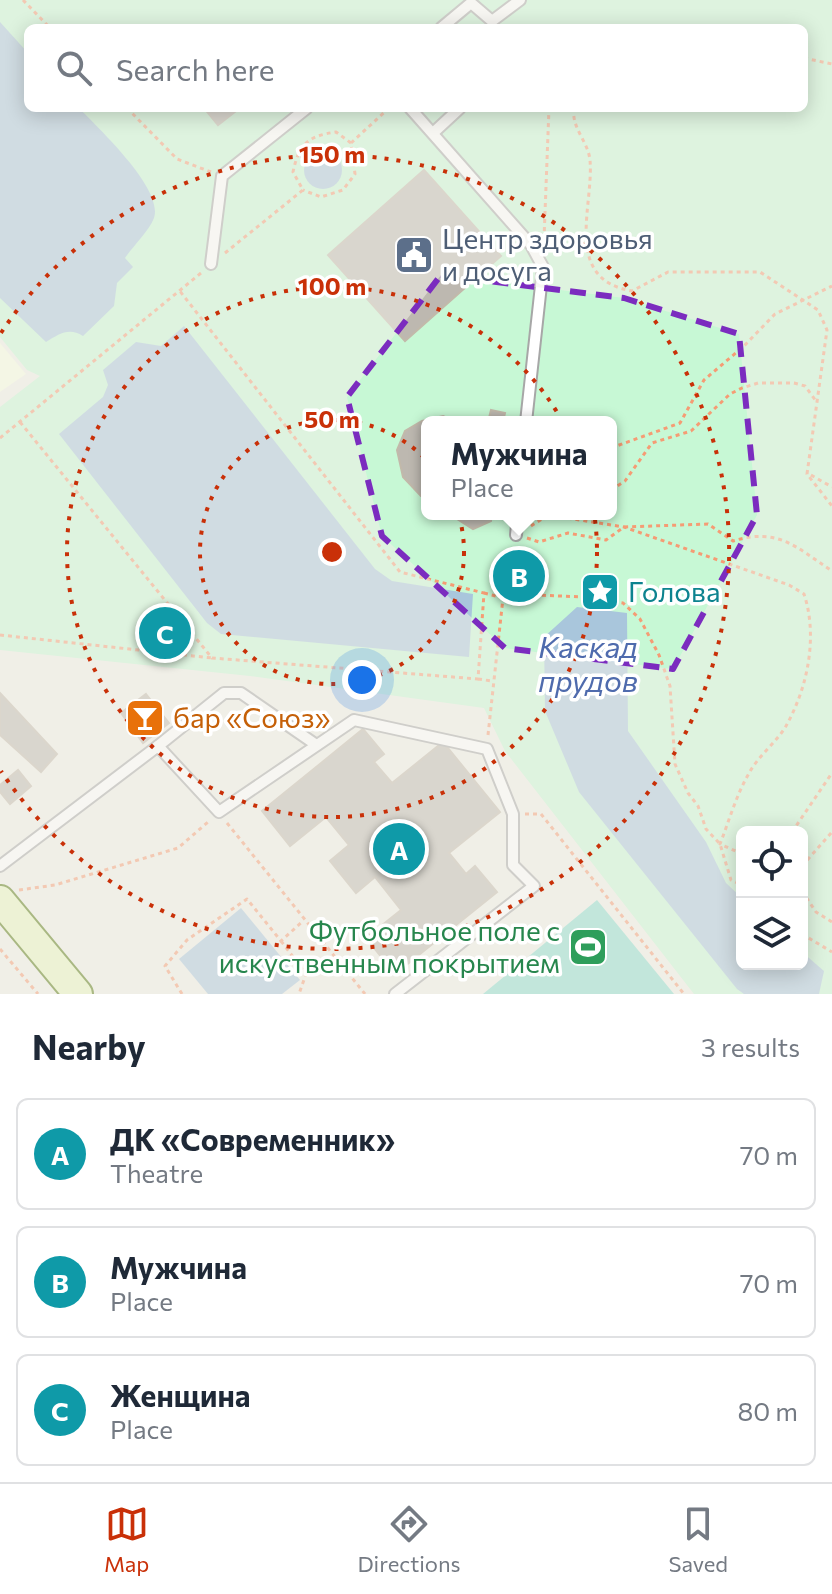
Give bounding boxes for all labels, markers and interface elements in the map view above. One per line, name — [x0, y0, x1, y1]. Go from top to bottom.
search box — [24, 24, 808, 112]
icon: search — [52, 46, 96, 90]
text: Search here — [116, 50, 275, 87]
text: 150 m — [299, 139, 365, 168]
place label: Центр здоровья и досуга — [442, 221, 653, 287]
public building icon: Центр здоровья и досуга — [393, 234, 435, 276]
text: 100 m — [298, 271, 366, 300]
text: 50 m — [304, 404, 360, 433]
popup — [421, 416, 617, 520]
text: Мужчина — [451, 434, 587, 471]
text: Place — [451, 471, 514, 502]
centre of rings — [318, 538, 346, 566]
pin: B — [493, 546, 545, 606]
place icon: Голова — [579, 571, 621, 613]
place label: Голова — [628, 574, 720, 608]
pin: C — [139, 603, 191, 663]
water label: Каскад прудов — [538, 627, 638, 698]
your location — [342, 660, 382, 700]
bar icon: бар «Союз» — [124, 697, 166, 739]
place label: бар «Союз» — [173, 700, 331, 734]
pin: A — [373, 819, 425, 879]
map controls — [736, 826, 808, 970]
button: locate — [736, 826, 808, 898]
button: layers — [736, 898, 808, 970]
place label: Футбольное поле с искуственным покрытием — [219, 913, 560, 979]
sports icon: Футбольное поле с искуственным покрытием — [567, 926, 609, 968]
text: Nearby — [32, 1025, 146, 1067]
text: 3 results — [701, 1031, 800, 1062]
text: ДК «Современник» — [110, 1120, 395, 1157]
text: A — [51, 1139, 69, 1170]
text: 70 m — [740, 1139, 798, 1170]
text: Theatre — [110, 1157, 203, 1188]
text: Мужчина — [110, 1248, 247, 1285]
text: B — [51, 1267, 69, 1298]
text: 70 m — [740, 1267, 798, 1298]
text: Place — [110, 1285, 173, 1316]
text: Женщина — [110, 1376, 250, 1413]
text: C — [51, 1395, 69, 1426]
text: 80 m — [738, 1395, 798, 1426]
text: Place — [110, 1413, 173, 1444]
tab: Map — [104, 1502, 149, 1577]
tab: Directions — [357, 1502, 461, 1577]
tab: Saved — [669, 1502, 728, 1577]

